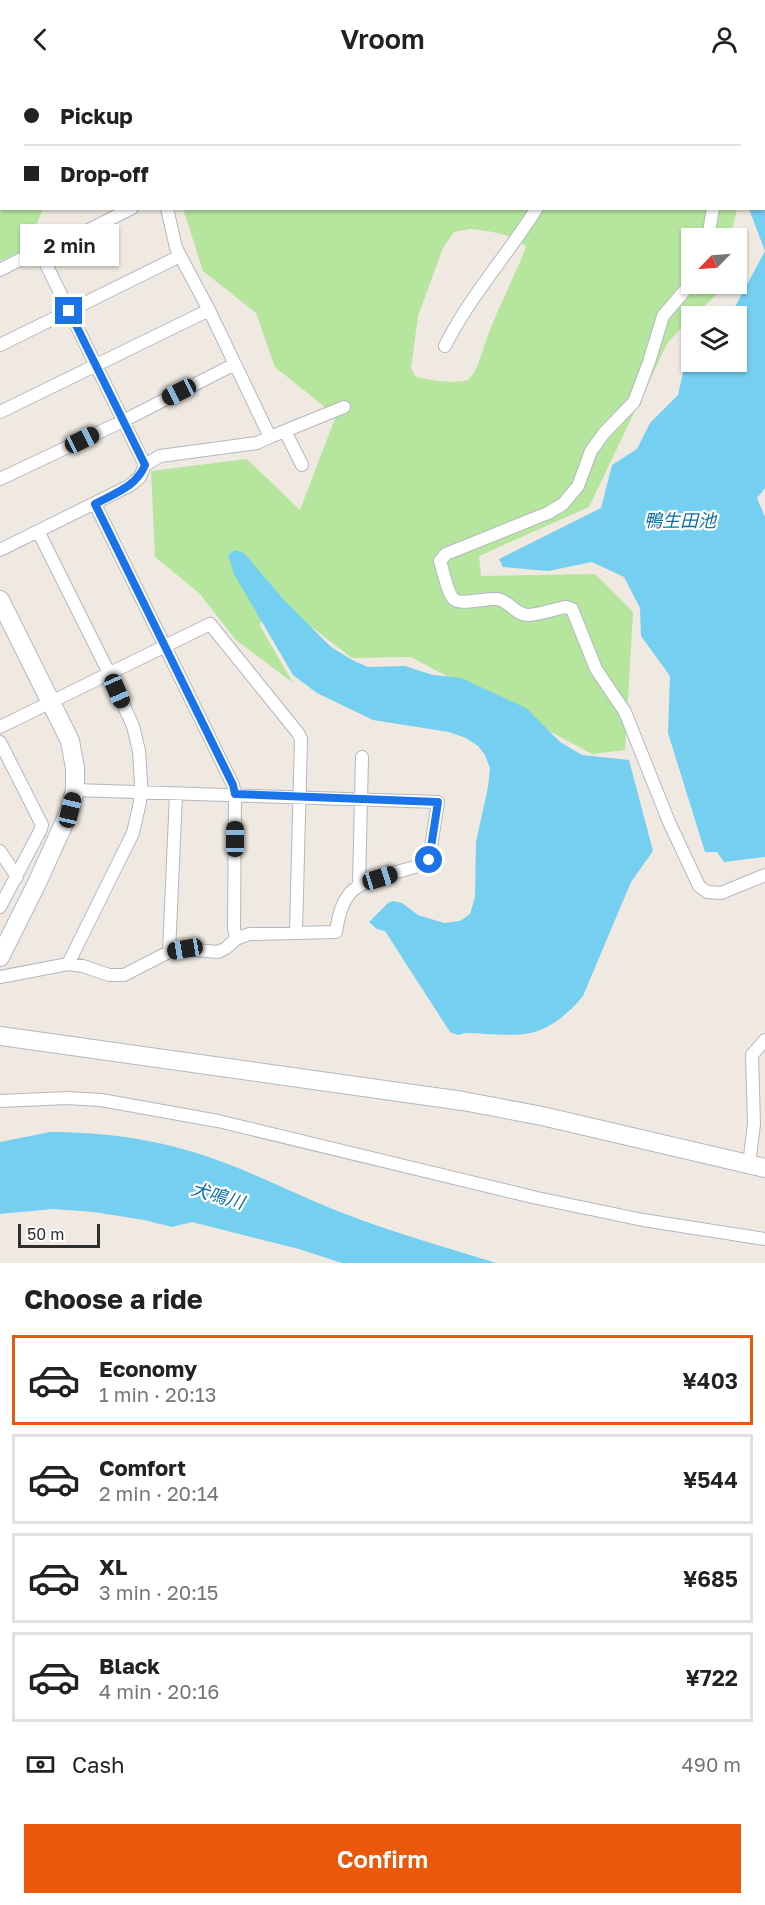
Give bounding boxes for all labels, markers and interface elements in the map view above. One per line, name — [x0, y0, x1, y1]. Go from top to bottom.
icon: back — [24, 23, 57, 56]
text: Vroom — [340, 23, 425, 55]
icon: person — [708, 23, 741, 56]
text: Pickup — [60, 102, 133, 129]
text: Drop-off — [60, 160, 149, 187]
callout: 2 min — [20, 224, 118, 266]
north arrow — [681, 228, 747, 294]
map controls — [681, 228, 747, 372]
text: 2 min — [44, 233, 96, 257]
route end — [55, 297, 82, 324]
button: layers — [681, 306, 747, 372]
car — [159, 376, 199, 408]
car — [62, 424, 102, 456]
water label: 鴨生田池 — [644, 509, 718, 531]
car — [101, 671, 133, 711]
car — [57, 790, 83, 830]
car — [226, 821, 244, 857]
route start — [415, 846, 442, 873]
car — [360, 864, 400, 892]
car — [166, 937, 204, 961]
water label: 犬鳴川 — [189, 1177, 249, 1214]
scale bar — [18, 1221, 100, 1248]
text: 50 m — [27, 1224, 64, 1244]
text: Choose a ride — [24, 1283, 203, 1315]
icon: car — [27, 1353, 81, 1407]
text: Economy — [99, 1355, 197, 1382]
text: ¥403 — [683, 1367, 738, 1394]
text: 1 min · 20:13 — [99, 1382, 216, 1406]
icon: car — [27, 1452, 81, 1506]
text: Comfort — [99, 1454, 186, 1481]
text: ¥544 — [683, 1466, 738, 1493]
text: 2 min · 20:14 — [99, 1481, 219, 1505]
icon: car — [27, 1551, 81, 1605]
text: XL — [99, 1553, 127, 1580]
text: ¥685 — [683, 1565, 738, 1592]
text: 3 min · 20:15 — [99, 1580, 218, 1604]
icon: car — [27, 1650, 81, 1704]
text: Black — [99, 1652, 160, 1679]
text: ¥722 — [685, 1664, 738, 1691]
text: 4 min · 20:16 — [99, 1679, 219, 1703]
icon: cash — [24, 1748, 57, 1781]
text: Cash — [72, 1751, 125, 1778]
text: 490 m — [682, 1752, 741, 1776]
button: Confirm — [24, 1824, 741, 1893]

